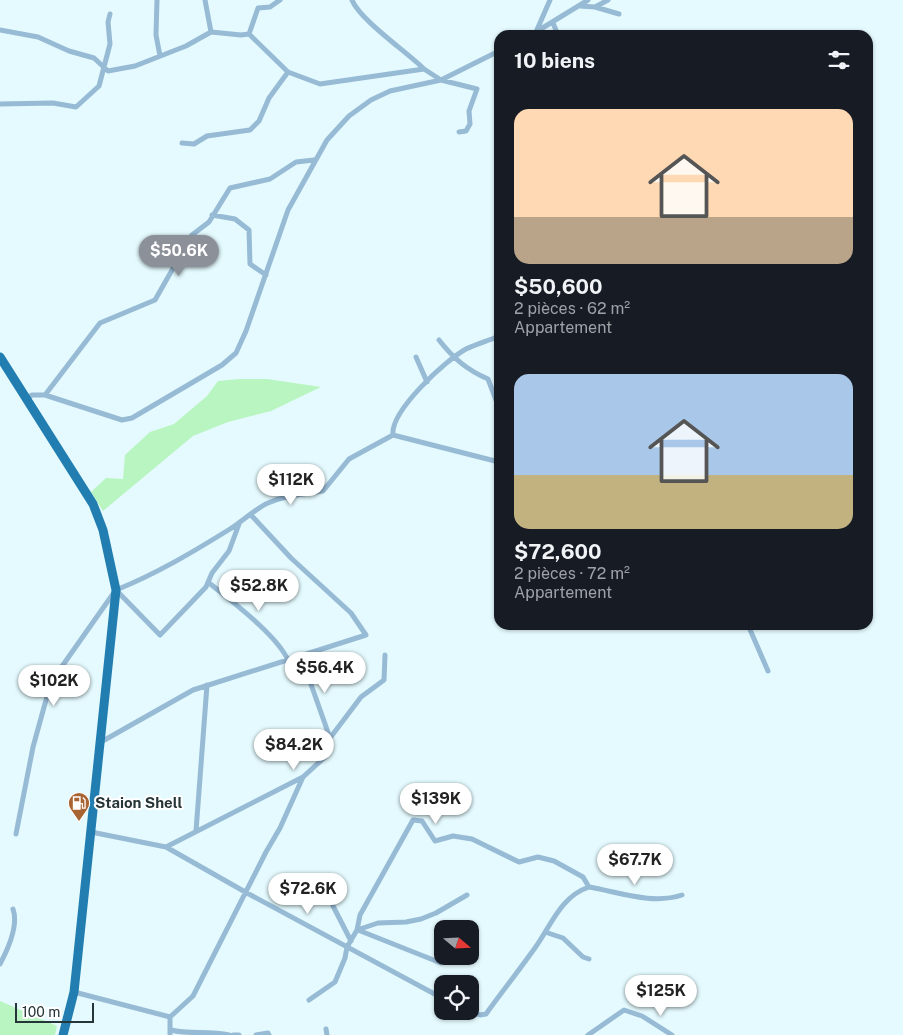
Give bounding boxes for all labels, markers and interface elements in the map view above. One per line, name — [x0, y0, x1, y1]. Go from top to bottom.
icon: filters — [825, 46, 853, 74]
text: 10 biens — [514, 48, 595, 73]
icon: home — [639, 141, 729, 231]
pin: $50.6K — [138, 234, 220, 277]
text: $50.6K — [150, 241, 208, 260]
text: $50,600 — [514, 274, 603, 299]
text: 2 pièces · 62 m² — [514, 299, 630, 318]
text: Appartement — [514, 318, 612, 337]
icon: home — [639, 406, 729, 496]
pin: $112K — [256, 464, 326, 506]
text: $112K — [268, 470, 314, 489]
text: $72,600 — [514, 539, 601, 564]
text: 2 pièces · 72 m² — [514, 564, 630, 583]
pin: $52.8K — [218, 570, 300, 612]
text: $52.8K — [230, 576, 288, 595]
text: Appartement — [514, 583, 612, 602]
pin: $56.4K — [284, 652, 366, 694]
text: $56.4K — [296, 658, 354, 677]
pin: $102K — [19, 664, 89, 707]
text: $102K — [29, 671, 79, 690]
pin: $84.2K — [253, 728, 335, 771]
text: $84.2K — [265, 735, 323, 754]
pin: $139K — [401, 782, 471, 825]
text: $139K — [411, 789, 461, 808]
fuel station icon: Staion Shell — [67, 791, 91, 822]
place label: Staion Shell — [95, 794, 182, 811]
pin: $67.7K — [594, 844, 676, 886]
text: $67.7K — [608, 850, 662, 869]
pin: $72.6K — [267, 872, 349, 915]
text: $72.6K — [279, 879, 337, 898]
north arrow — [434, 920, 479, 965]
map controls — [434, 920, 479, 1020]
pin: $125K — [626, 974, 696, 1017]
button: locate — [434, 975, 479, 1020]
text: $125K — [636, 981, 686, 1000]
scale bar — [15, 1000, 94, 1023]
text: 100 m — [22, 1004, 60, 1020]

